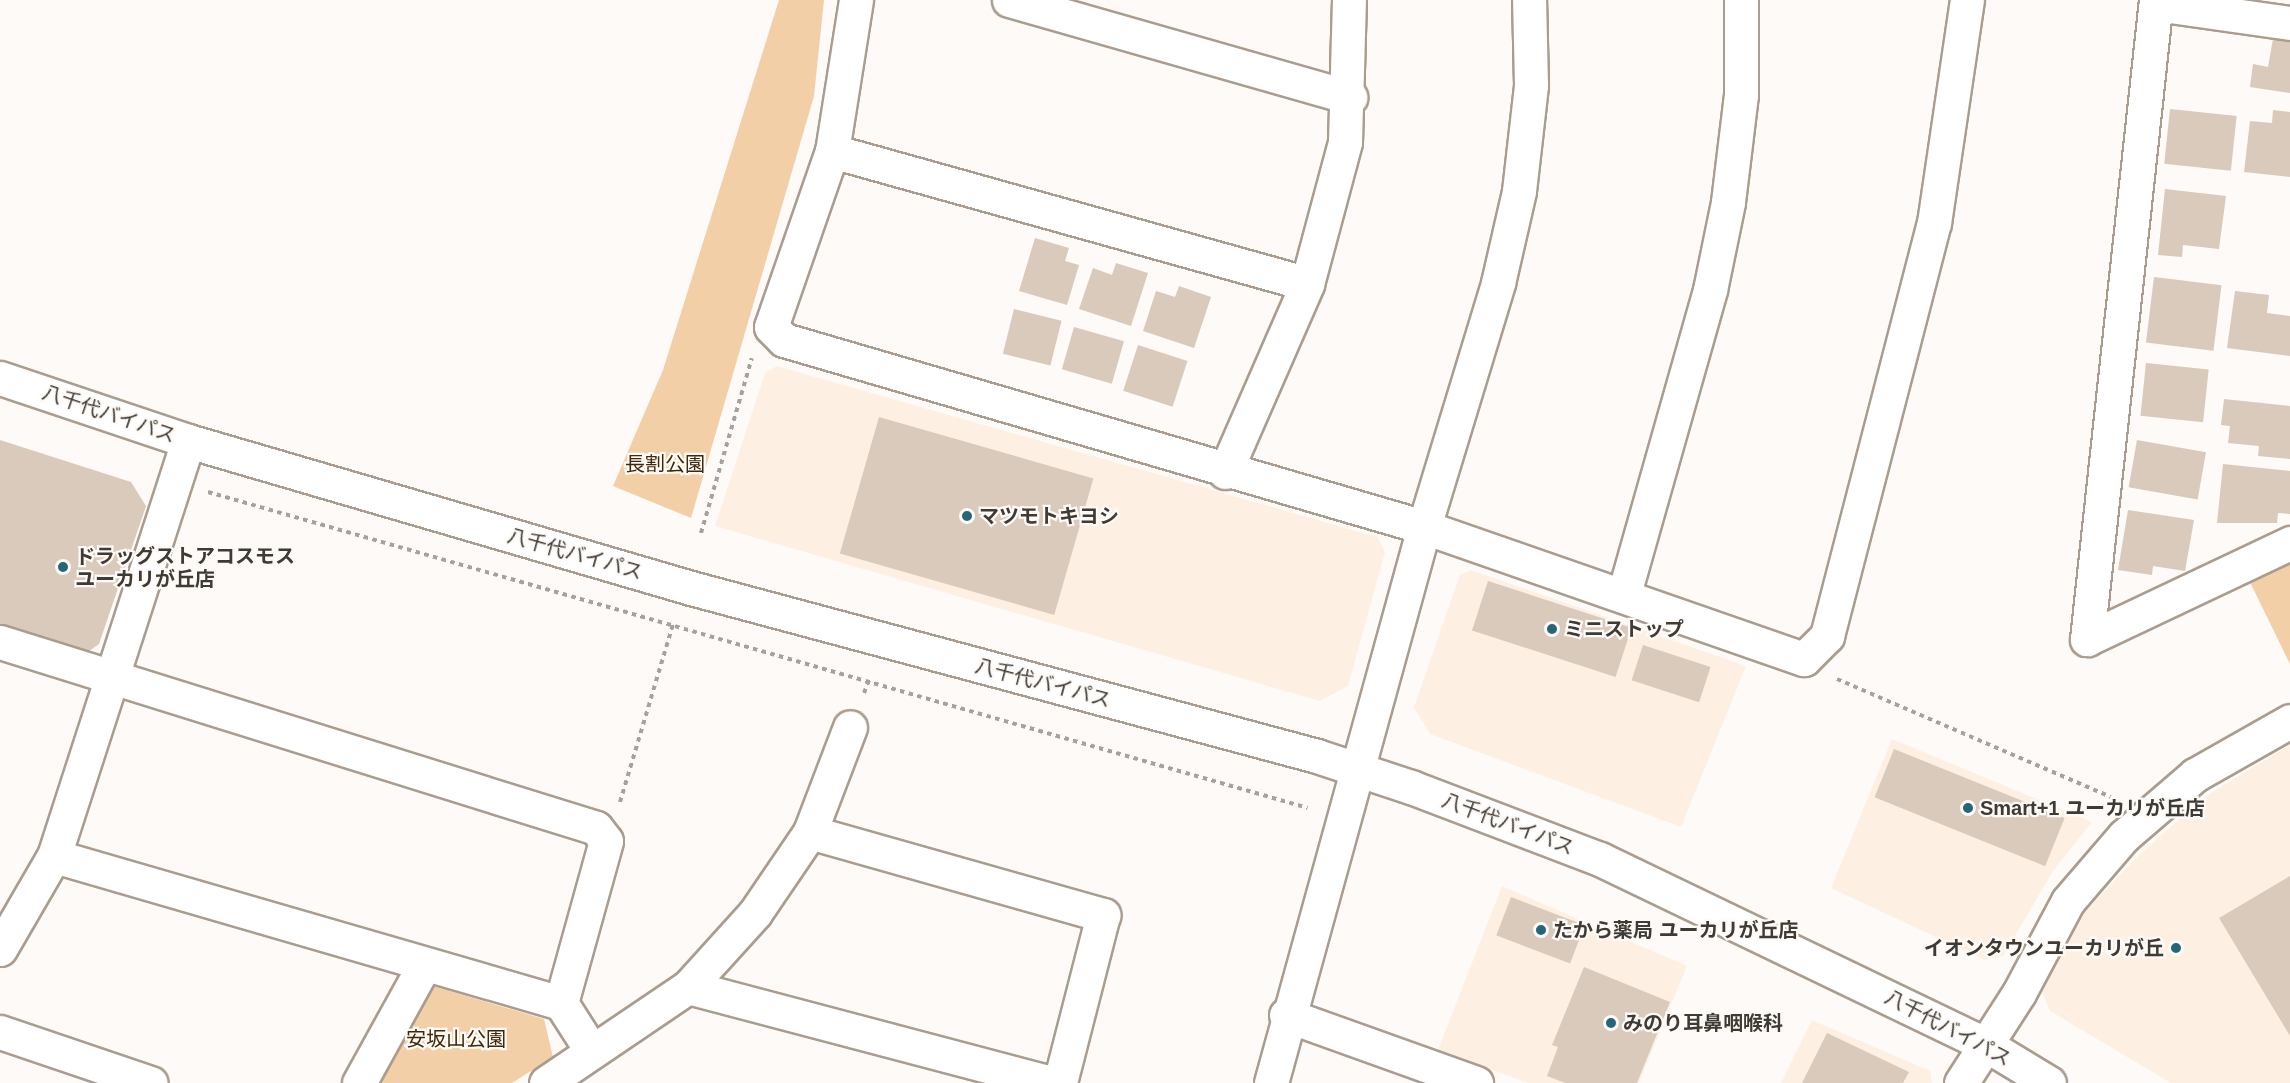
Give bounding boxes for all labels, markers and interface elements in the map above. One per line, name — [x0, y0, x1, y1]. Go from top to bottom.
street label: 八千代バイパス — [39, 380, 179, 448]
park label: 長割公園 — [625, 452, 705, 476]
place label: マツモトキヨシ — [979, 504, 1119, 528]
marker: マツモトキヨシ — [960, 509, 974, 523]
street label: 八千代バイパス — [504, 523, 646, 585]
place label: ドラッグストアコスモス ユーカリが丘店 — [75, 544, 295, 591]
marker: ドラッグストアコスモス ユーカリが丘店 — [56, 560, 70, 574]
place label: ミニストップ — [1564, 617, 1684, 641]
marker: ミニストップ — [1545, 622, 1559, 636]
street label: 八千代バイパス — [972, 653, 1114, 713]
street label: 八千代バイパス — [1438, 788, 1578, 860]
place label: Smart+1 ユーカリが丘店 — [1980, 796, 2205, 820]
marker: Smart+1 ユーカリが丘店 — [1961, 801, 1975, 815]
place label: たから薬局 ユーカリが丘店 — [1553, 918, 1799, 942]
marker: たから薬局 ユーカリが丘店 — [1534, 923, 1548, 937]
place label: イオンタウンユーカリが丘 — [1924, 936, 2164, 960]
marker: イオンタウンユーカリが丘 — [2169, 941, 2183, 955]
street label: 八千代バイパス — [1881, 985, 2015, 1071]
place label: みのり耳鼻咽喉科 — [1623, 1011, 1783, 1035]
marker: みのり耳鼻咽喉科 — [1604, 1016, 1618, 1030]
park label: 安坂山公園 — [406, 1027, 506, 1051]

